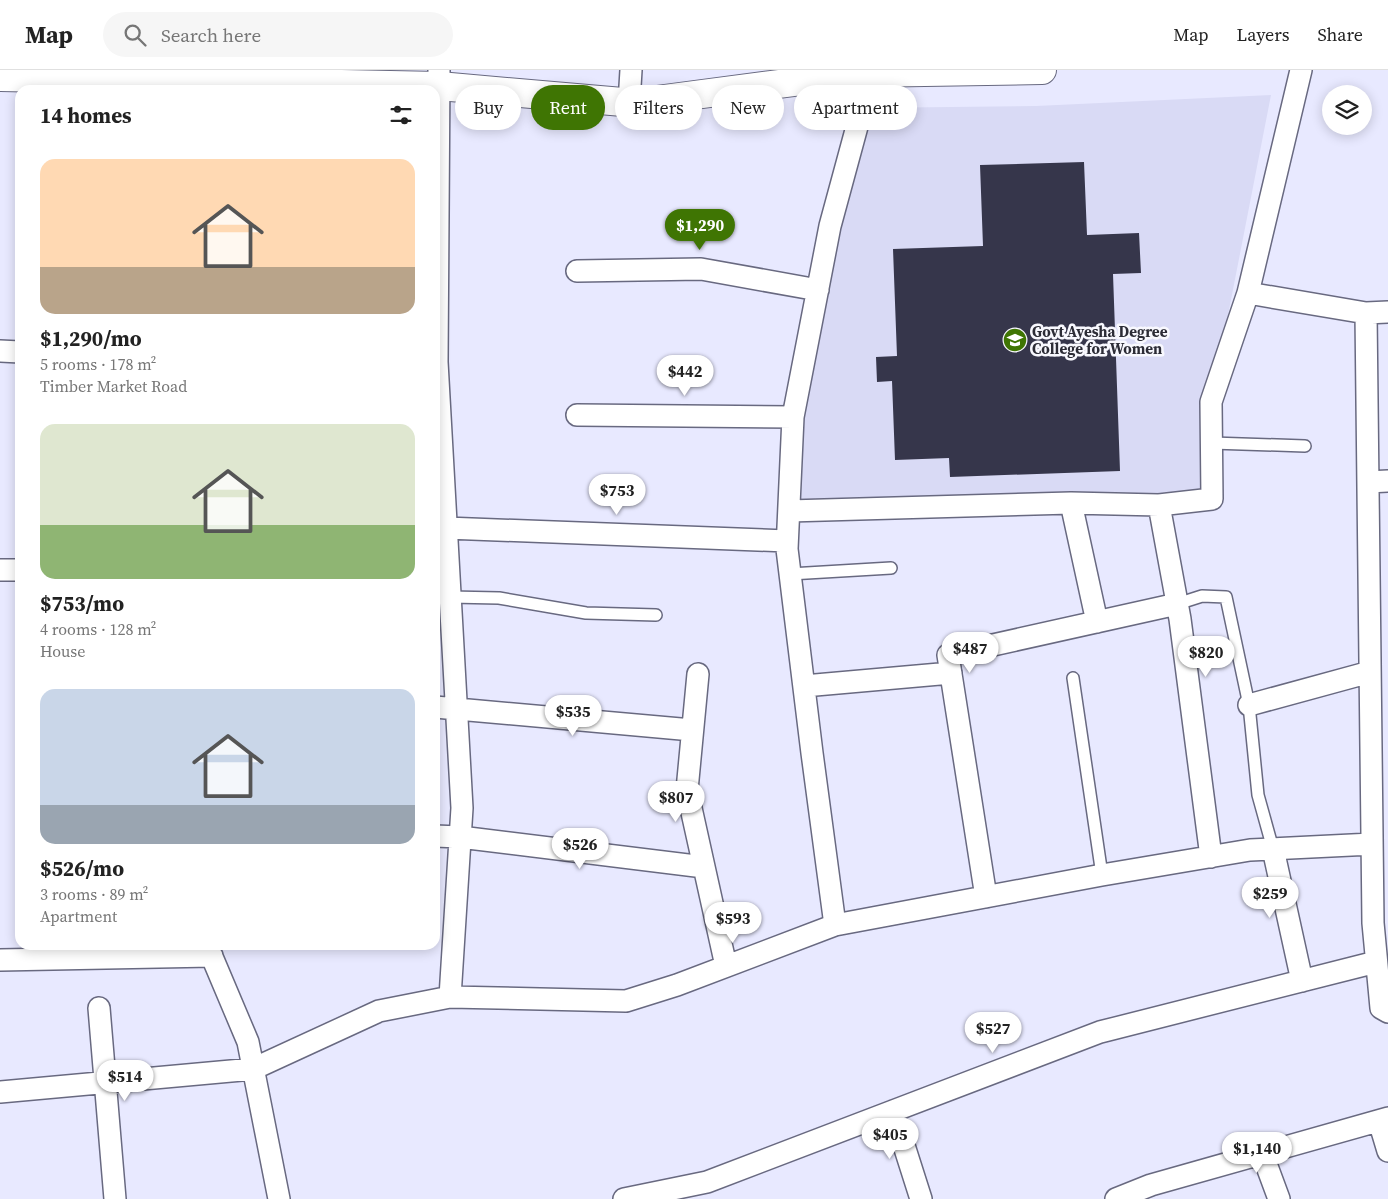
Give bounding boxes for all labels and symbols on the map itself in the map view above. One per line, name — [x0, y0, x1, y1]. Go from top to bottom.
pin: $1,290 — [659, 208, 741, 251]
place label: Govt Ayesha Degree College for Women — [1032, 321, 1168, 359]
school or university icon: Govt Ayesha Degree College for Women — [1002, 327, 1028, 353]
pin: $442 — [655, 354, 715, 397]
pin: $753 — [587, 474, 647, 516]
pin: $487 — [940, 632, 1000, 674]
pin: $820 — [1176, 636, 1236, 678]
pin: $535 — [543, 694, 603, 737]
pin: $807 — [646, 780, 706, 823]
pin: $526 — [550, 828, 610, 870]
pin: $259 — [1240, 876, 1300, 919]
pin: $593 — [703, 902, 763, 944]
pin: $527 — [963, 1012, 1023, 1054]
pin: $514 — [95, 1060, 155, 1102]
pin: $405 — [860, 1118, 920, 1160]
pin: $1,140 — [1216, 1132, 1298, 1174]

